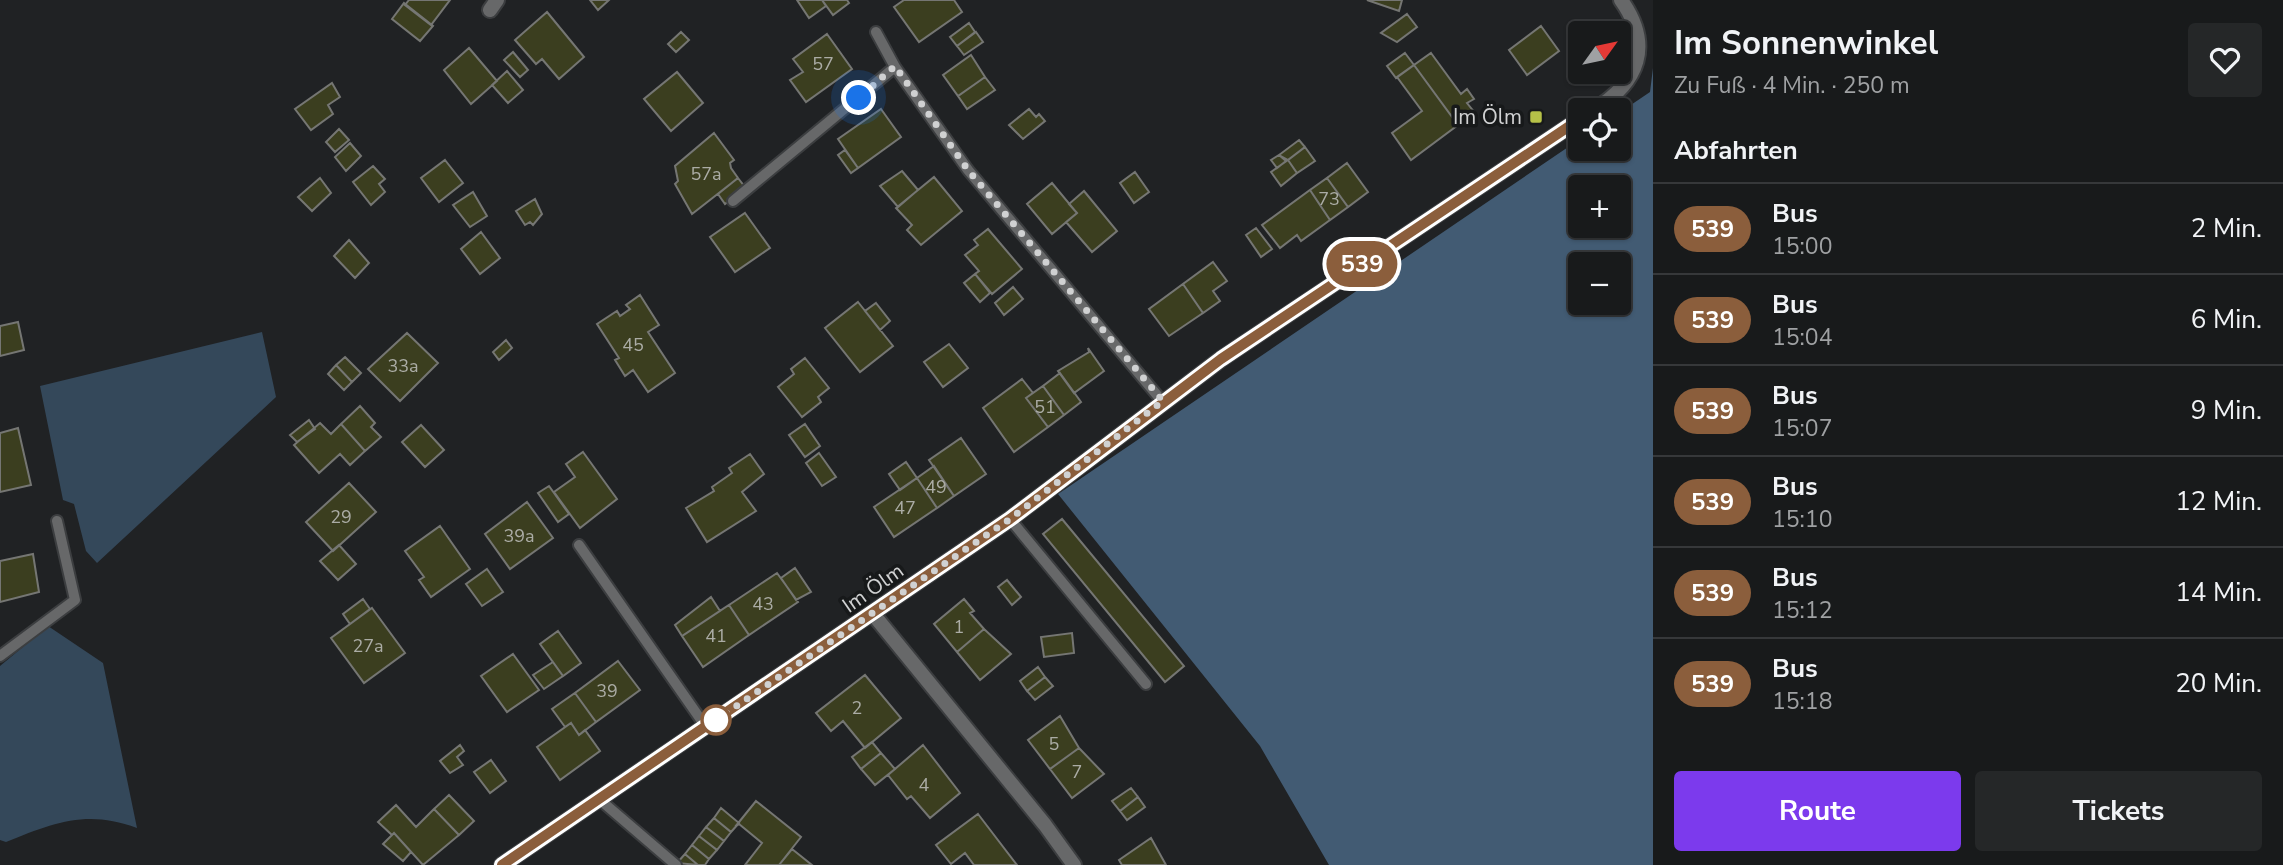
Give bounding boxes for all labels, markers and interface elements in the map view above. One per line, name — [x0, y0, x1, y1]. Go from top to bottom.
north arrow — [1568, 21, 1631, 84]
map controls — [1568, 21, 1631, 315]
text: Im Sonnenwinkel — [1674, 21, 1938, 66]
button: heart — [2188, 23, 2262, 97]
house number: 57 — [812, 52, 834, 76]
text: Zu Fuß · 4 Min. · 250 m — [1674, 70, 1910, 101]
your location — [841, 80, 876, 115]
button: locate — [1568, 98, 1631, 161]
place label: Im Ölm — [1453, 103, 1522, 131]
marker: Im Ölm — [1528, 109, 1544, 125]
text: Abfahrten — [1674, 133, 1798, 168]
house number: 57a — [690, 162, 722, 186]
button: + — [1568, 175, 1631, 238]
house number: 73 — [1318, 187, 1340, 211]
text: Bus — [1772, 196, 1818, 231]
text: 2 Min. — [2191, 211, 2262, 246]
text: 539 — [1691, 213, 1734, 245]
text: 15:00 — [1772, 231, 1832, 262]
line badge: 539 — [1322, 241, 1402, 287]
text: 539 — [1340, 248, 1384, 280]
button: − — [1568, 252, 1631, 315]
text: Bus — [1772, 287, 1818, 322]
text: 6 Min. — [2191, 302, 2262, 337]
text: 539 — [1691, 304, 1734, 336]
text: 15:04 — [1772, 322, 1832, 353]
house number: 45 — [622, 333, 644, 357]
house number: 33a — [387, 354, 419, 378]
text: Bus — [1772, 378, 1818, 413]
text: 9 Min. — [2191, 393, 2262, 428]
house number: 51 — [1034, 395, 1056, 419]
text: 539 — [1691, 395, 1734, 427]
text: 15:07 — [1772, 413, 1832, 444]
text: Bus — [1772, 469, 1818, 504]
house number: 49 — [925, 475, 947, 499]
text: 12 Min. — [2175, 484, 2262, 519]
text: 539 — [1691, 486, 1734, 518]
house number: 47 — [894, 496, 916, 520]
text: 15:10 — [1772, 504, 1832, 535]
house number: 29 — [330, 505, 352, 529]
house number: 39a — [503, 524, 535, 548]
street label: Im Ölm — [837, 557, 909, 619]
text: Bus — [1772, 560, 1818, 595]
text: 14 Min. — [2175, 575, 2262, 610]
text: 539 — [1691, 577, 1734, 609]
house number: 43 — [752, 592, 774, 616]
text: 15:12 — [1772, 595, 1832, 626]
house number: 1 — [954, 615, 964, 639]
house number: 41 — [705, 624, 727, 648]
house number: 27a — [352, 634, 384, 658]
text: Bus — [1772, 651, 1818, 686]
text: 20 Min. — [2175, 666, 2262, 701]
text: 539 — [1691, 668, 1734, 700]
house number: 39 — [596, 679, 618, 703]
text: 15:18 — [1772, 686, 1832, 717]
house number: 2 — [852, 696, 862, 720]
unlabelled marker — [701, 705, 731, 735]
house number: 5 — [1049, 732, 1059, 756]
house number: 7 — [1072, 760, 1082, 784]
button: Route — [1674, 771, 1961, 851]
button: Tickets — [1975, 771, 2262, 851]
house number: 4 — [919, 773, 930, 797]

